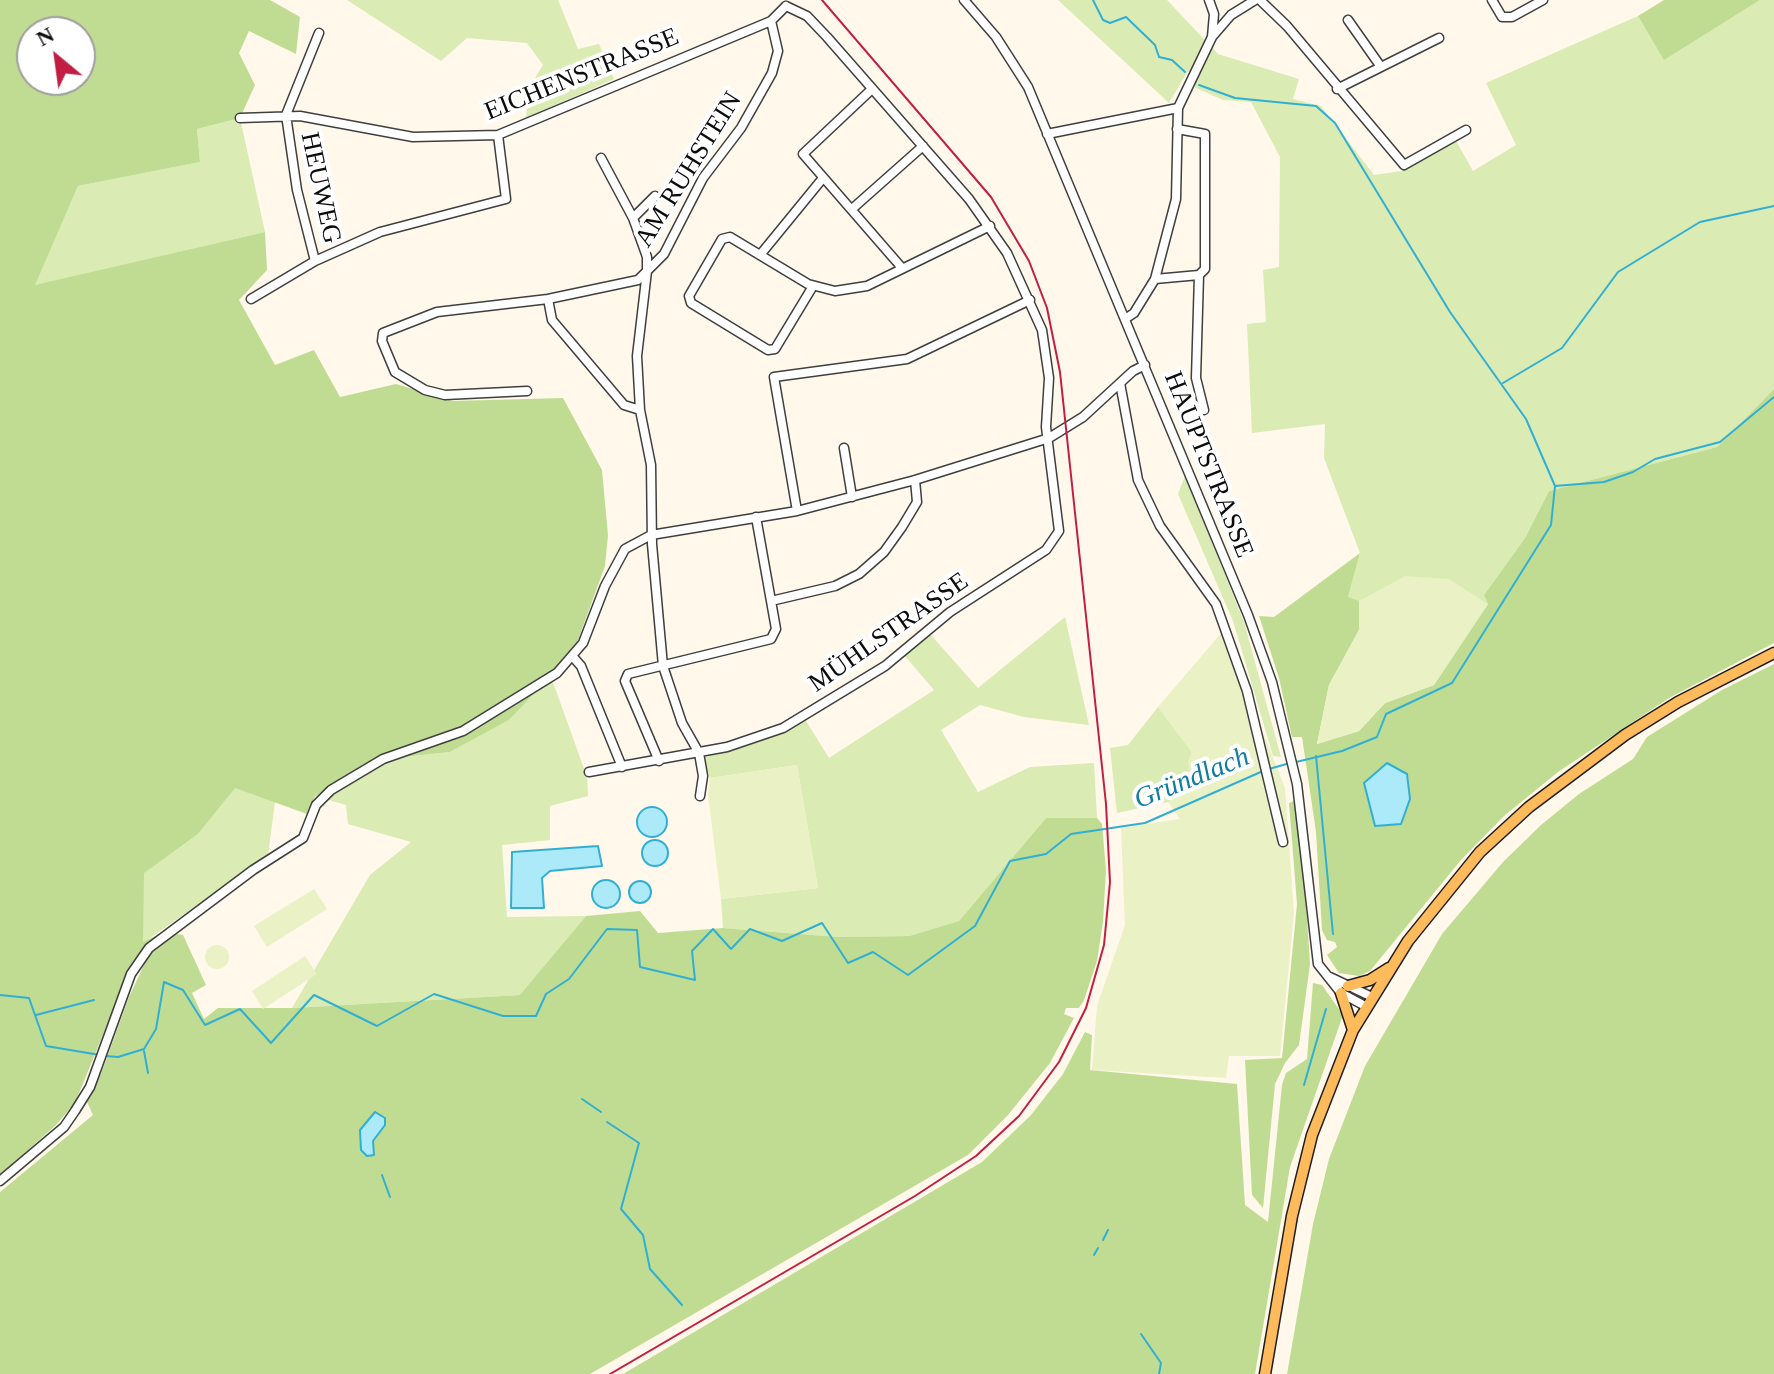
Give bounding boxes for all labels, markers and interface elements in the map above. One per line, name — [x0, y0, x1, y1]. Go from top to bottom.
north arrow — [16, 16, 96, 96]
text: N — [32, 22, 58, 51]
street label: EICHENSTRASSE — [480, 22, 684, 128]
street label: AM RUHSTEIN — [629, 87, 749, 253]
street label: HEUWEG — [293, 130, 347, 246]
street label: HAUPTSTRASSE — [1156, 367, 1260, 563]
street label: MÜHLSTRASSE — [803, 566, 975, 700]
water label: Gründlach — [1129, 741, 1255, 817]

